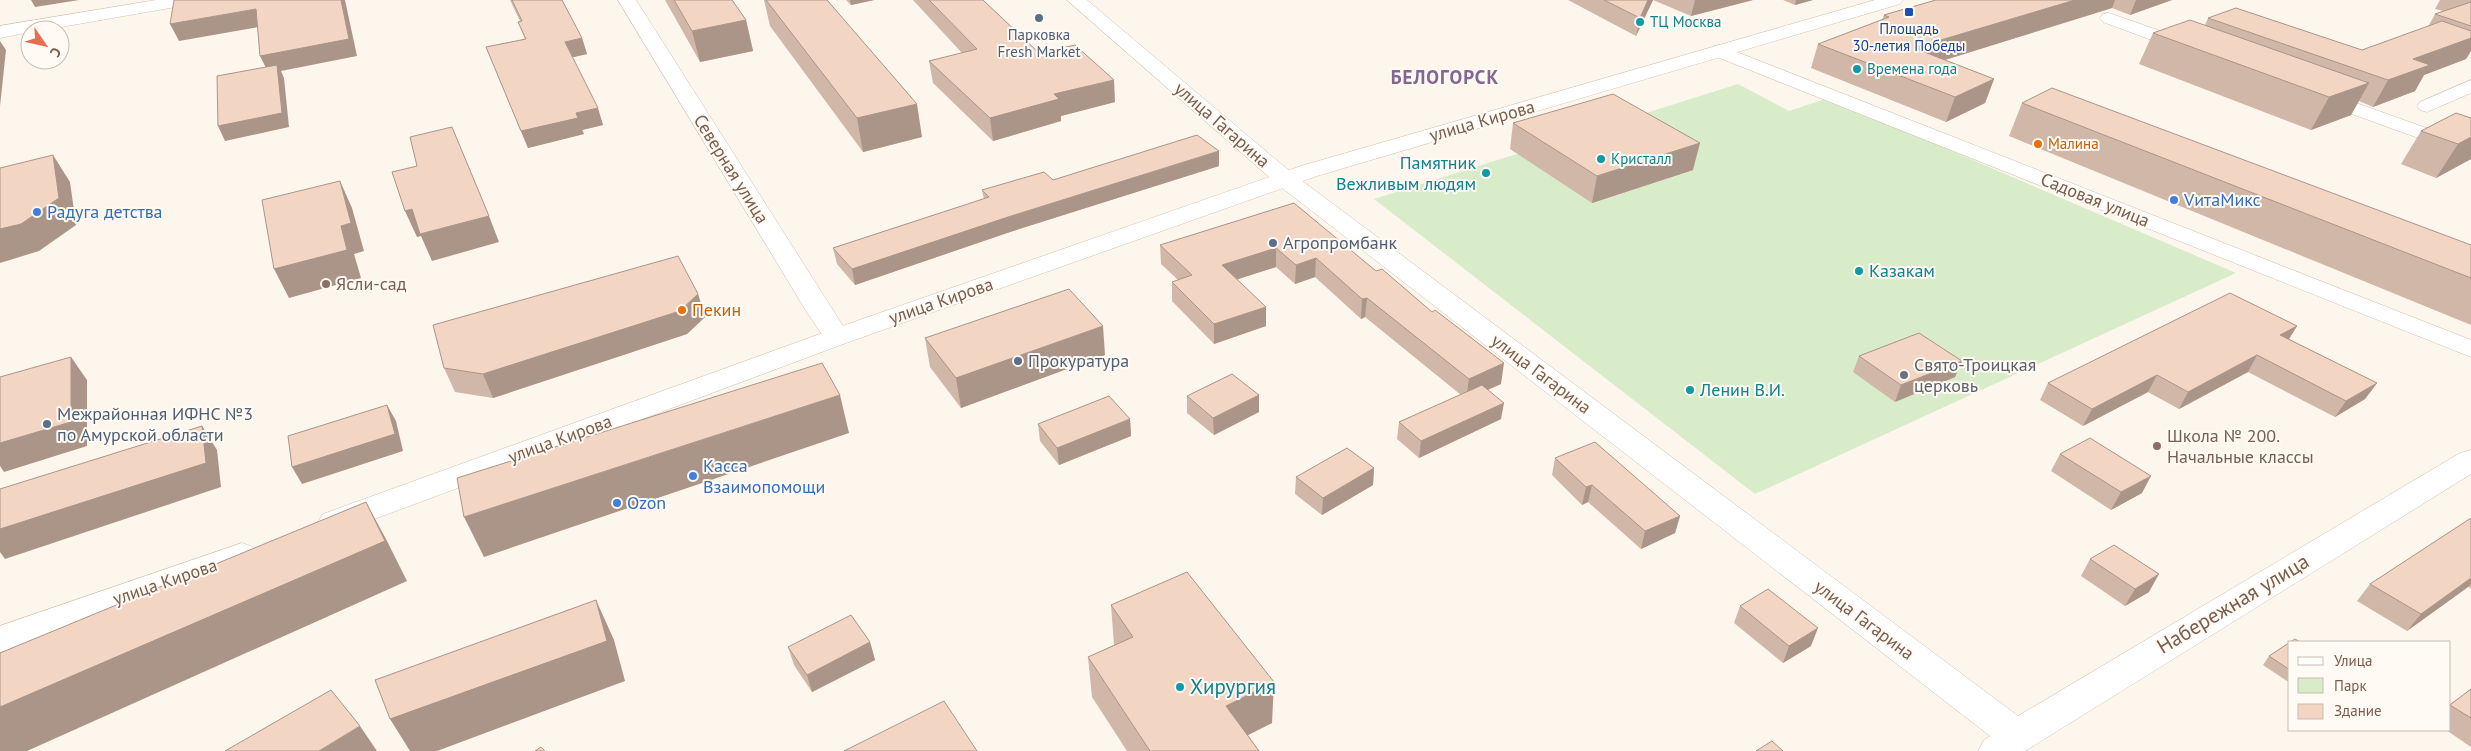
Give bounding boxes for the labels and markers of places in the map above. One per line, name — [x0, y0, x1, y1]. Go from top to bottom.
marker: Площадь 30-летия Победы — [1903, 6, 1915, 18]
marker: Парковка Fresh Market — [1033, 12, 1045, 24]
place label: ТЦ Москва — [1650, 12, 1721, 31]
marker: ТЦ Москва — [1634, 16, 1646, 28]
place label: Площадь 30-летия Победы — [1853, 19, 1965, 55]
place label: Парковка Fresh Market — [997, 25, 1081, 61]
place label: Времена года — [1867, 59, 1957, 78]
marker: Времена года — [1851, 63, 1863, 75]
place label: Малина — [2048, 134, 2099, 153]
marker: Малина — [2032, 138, 2044, 150]
place label: Кристалл — [1611, 149, 1671, 168]
place label: Памятник Вежливым людям — [1336, 151, 1476, 195]
marker: Кристалл — [1595, 153, 1607, 165]
marker: Памятник Вежливым людям — [1480, 167, 1492, 179]
place label: VитаМикс — [2183, 188, 2261, 211]
marker: VитаМикс — [2168, 194, 2180, 206]
place label: Радуга детства — [47, 200, 163, 223]
marker: Радуга детства — [31, 206, 43, 218]
place label: Агропромбанк — [1283, 231, 1397, 254]
marker: Агропромбанк — [1267, 237, 1279, 249]
place label: Казакам — [1869, 259, 1935, 282]
marker: Казакам — [1853, 265, 1865, 277]
place label: Ясли-сад — [336, 272, 407, 295]
marker: Ясли-сад — [320, 278, 332, 290]
place label: Пекин — [692, 298, 741, 321]
marker: Пекин — [676, 304, 688, 316]
place label: Прокуратура — [1028, 349, 1129, 372]
place label: Свято-Троицкая церковь — [1914, 353, 2036, 397]
marker: Прокуратура — [1012, 355, 1024, 367]
marker: Свято-Троицкая церковь — [1898, 369, 1910, 381]
place label: Ленин В.И. — [1699, 378, 1785, 401]
marker: Ленин В.И. — [1684, 384, 1696, 396]
place label: Межрайонная ИФНС №3 по Амурской области — [57, 402, 253, 446]
marker: Межрайонная ИФНС №3 по Амурской области — [41, 418, 53, 430]
place label: Школа № 200. Начальные классы — [2167, 424, 2314, 468]
marker: Школа № 200. Начальные классы — [2151, 440, 2163, 452]
place label: Касса Взаимопомощи — [703, 454, 825, 498]
marker: Касса Взаимопомощи — [687, 470, 699, 482]
place label: Ozon — [627, 491, 666, 514]
marker: Ozon — [611, 497, 623, 509]
place label: Хирургия — [1190, 673, 1276, 700]
marker: Хирургия — [1174, 681, 1186, 693]

